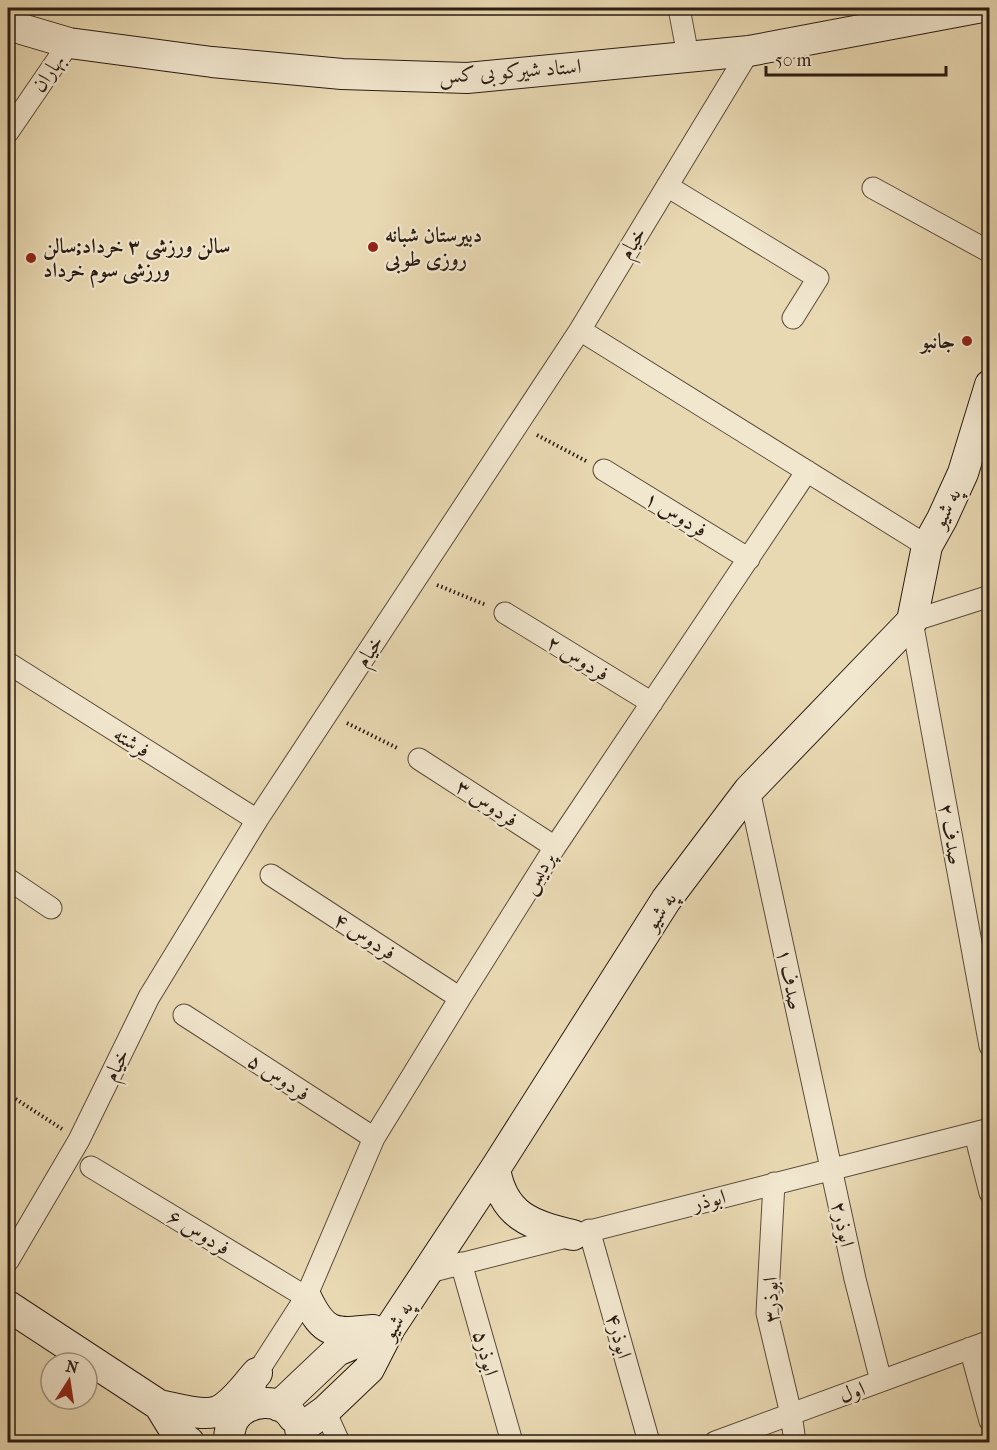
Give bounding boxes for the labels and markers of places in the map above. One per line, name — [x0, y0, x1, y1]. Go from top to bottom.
place label: دبیرستان شبانه روزی طوبی — [384, 223, 482, 274]
place label: سالن ورزشی ۳ خرداد;سالن ورزشی سوم خرداد — [43, 234, 230, 289]
marker: دبیرستان شبانه روزی طوبی — [366, 240, 380, 254]
marker: سالن ورزشی ۳ خرداد;سالن ورزشی سوم خرداد — [24, 251, 38, 265]
place label: جانبو — [919, 329, 955, 354]
marker: جانبو — [960, 334, 974, 348]

